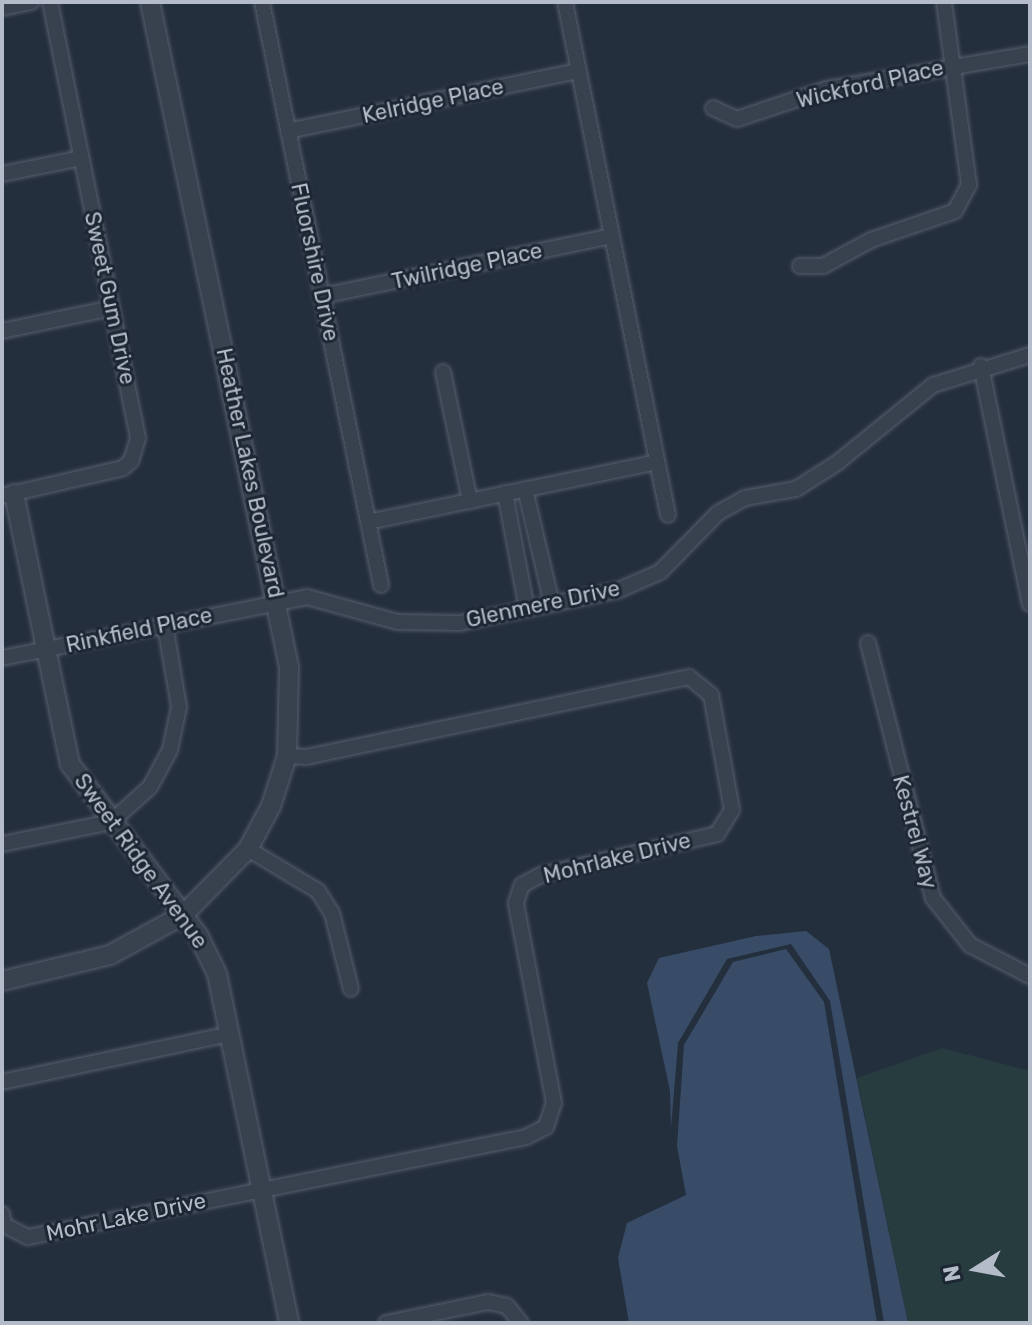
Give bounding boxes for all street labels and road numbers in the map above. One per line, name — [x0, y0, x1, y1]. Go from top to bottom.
street label: Wickford Place — [794, 54, 946, 114]
street label: Kelridge Place — [360, 73, 506, 129]
street label: Fluorshire Drive — [285, 180, 345, 344]
street label: Sweet Gum Drive — [79, 209, 141, 387]
street label: Twilridge Place — [389, 237, 545, 295]
street label: Heather Lakes Boulevard — [211, 345, 289, 601]
street label: Glenmere Drive — [464, 575, 622, 633]
street label: Rinkfield Place — [64, 602, 214, 658]
street label: Sweet Ridge Avenue — [69, 768, 213, 954]
street label: Kestrel Way — [887, 772, 943, 892]
street label: Mohrlake Drive — [541, 827, 693, 889]
street label: Mohr Lake Drive — [43, 1187, 209, 1247]

